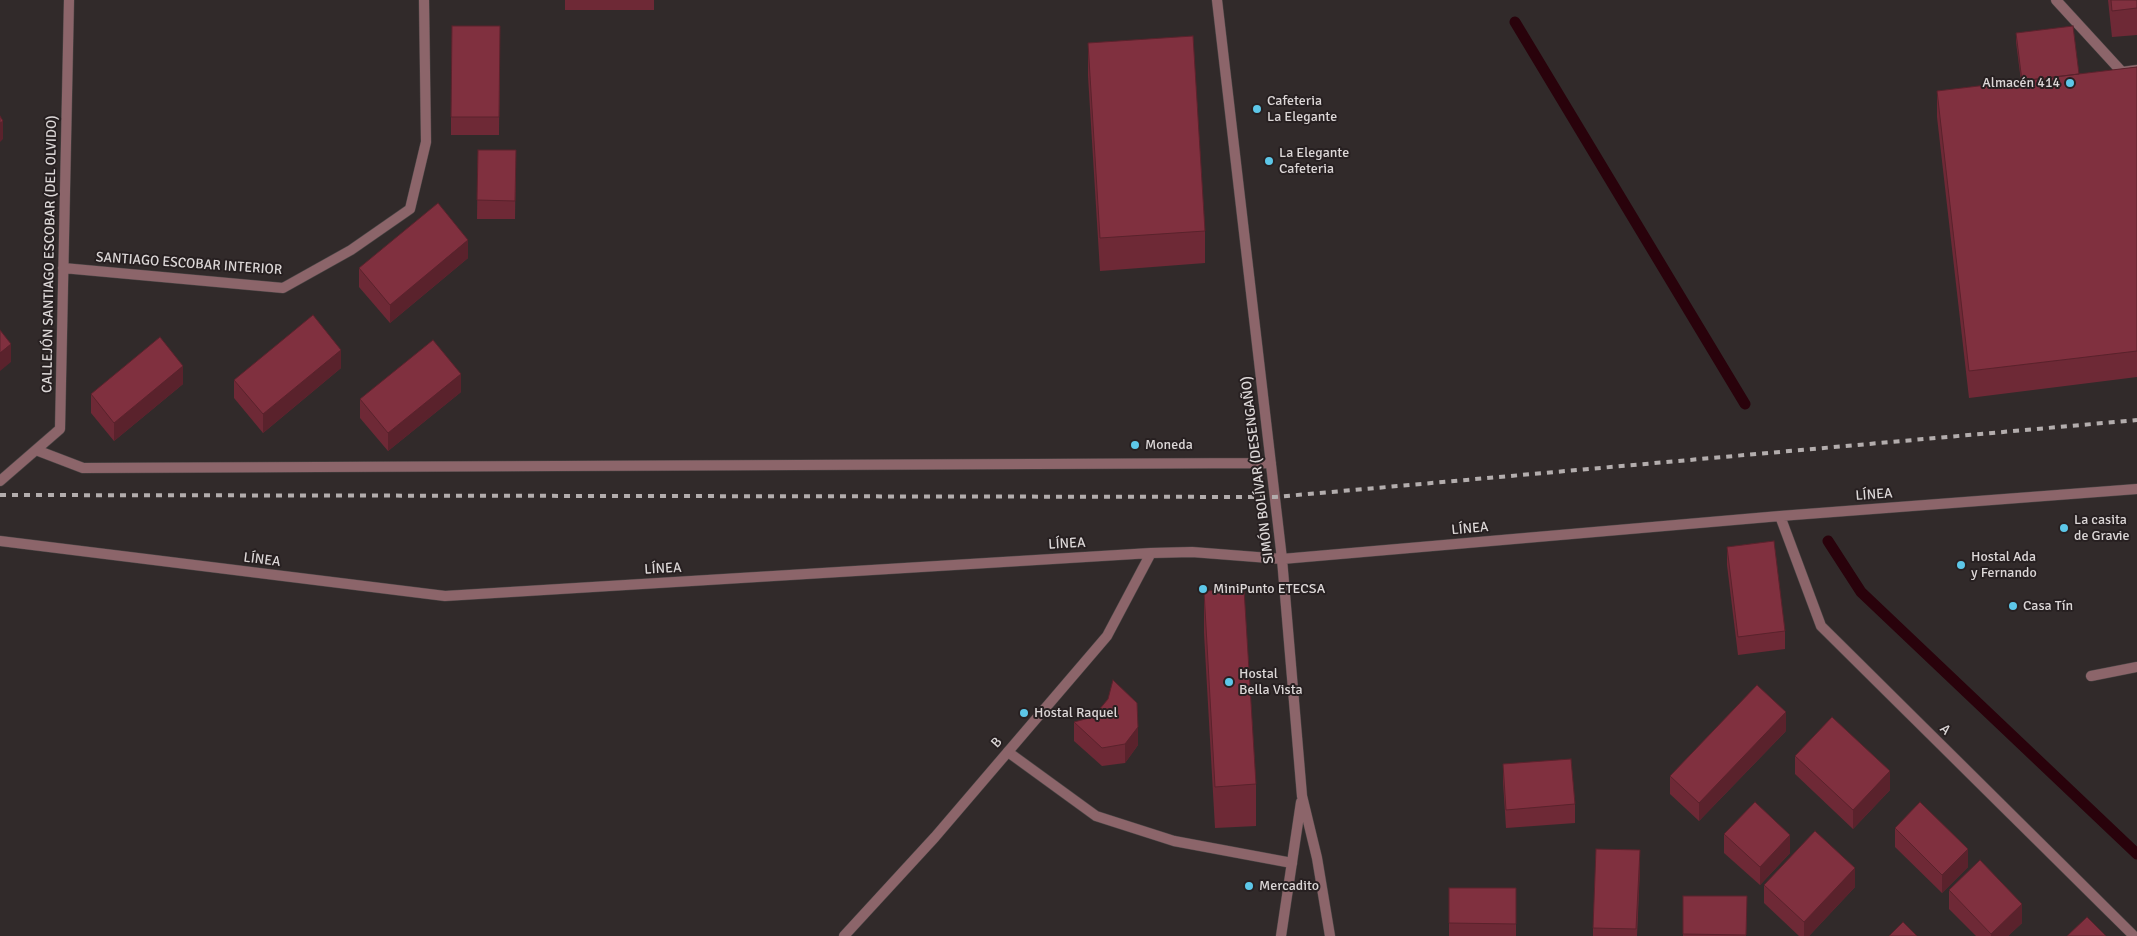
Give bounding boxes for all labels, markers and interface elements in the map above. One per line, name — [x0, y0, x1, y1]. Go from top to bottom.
place label: Almacén 414 — [1982, 75, 2060, 91]
marker: Almacén 414 — [2064, 77, 2076, 89]
place label: Cafeteria La Elegante — [1267, 93, 1337, 125]
marker: Cafeteria La Elegante — [1251, 103, 1263, 115]
street label: CALLEJÓN SANTIAGO ESCOBAR (DEL OLVIDO) — [39, 115, 61, 393]
place label: La Elegante Cafeteria — [1279, 145, 1349, 178]
marker: La Elegante Cafeteria — [1263, 155, 1275, 167]
street label: SANTIAGO ESCOBAR INTERIOR — [95, 249, 283, 279]
street label: SIMÓN BOLÍVAR (DESENGAÑO) — [1238, 375, 1278, 565]
place label: Moneda — [1145, 437, 1193, 453]
marker: Moneda — [1129, 439, 1141, 451]
street label: LÍNEA — [1855, 485, 1893, 505]
place label: La casita de Gravie — [2074, 512, 2129, 544]
street label: LÍNEA — [1451, 519, 1489, 539]
marker: La casita de Gravie — [2058, 522, 2070, 534]
street label: LÍNEA — [1048, 535, 1086, 553]
street label: LÍNEA — [242, 549, 282, 571]
place label: Hostal Ada y Fernando — [1971, 549, 2037, 582]
marker: Hostal Ada y Fernando — [1955, 559, 1967, 571]
street label: LÍNEA — [644, 560, 682, 578]
place label: MiniPunto ETECSA — [1213, 581, 1325, 597]
marker: MiniPunto ETECSA — [1197, 583, 1209, 595]
place label: Casa Tín — [2023, 598, 2073, 614]
marker: Casa Tín — [2007, 600, 2019, 612]
place label: Hostal Bella Vista — [1239, 666, 1303, 699]
marker: Hostal Bella Vista — [1223, 676, 1235, 688]
place label: Hostal Raquel — [1034, 705, 1118, 721]
marker: Hostal Raquel — [1018, 707, 1030, 719]
street label: A — [1936, 721, 1954, 739]
street label: B — [988, 734, 1006, 752]
place label: Mercadito — [1259, 878, 1319, 894]
marker: Mercadito — [1243, 880, 1255, 892]

